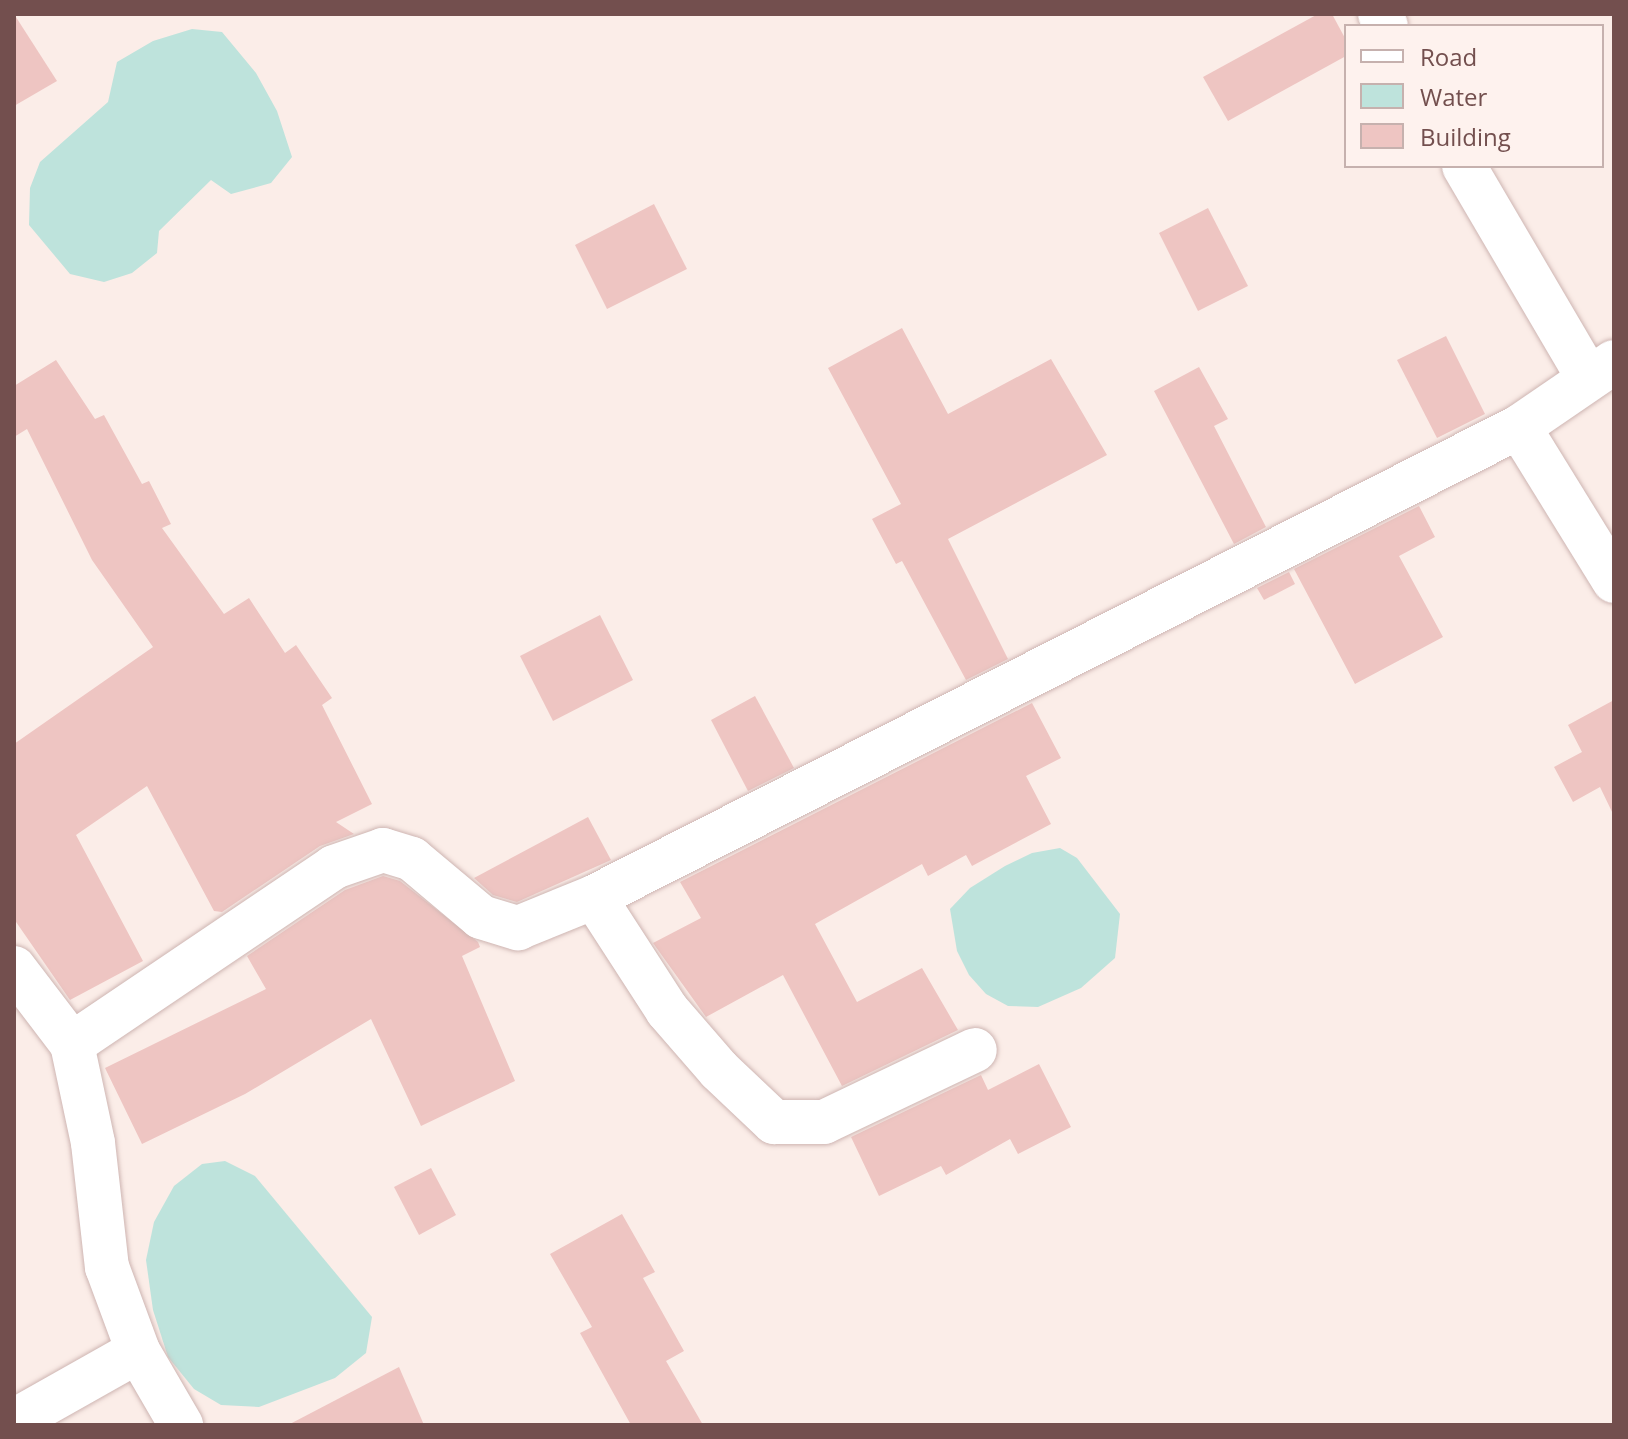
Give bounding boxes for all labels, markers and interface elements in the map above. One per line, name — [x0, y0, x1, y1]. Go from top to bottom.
legend — [1344, 24, 1604, 168]
text: Road — [1420, 40, 1477, 73]
text: Water — [1420, 80, 1487, 113]
text: Building — [1420, 120, 1511, 153]

